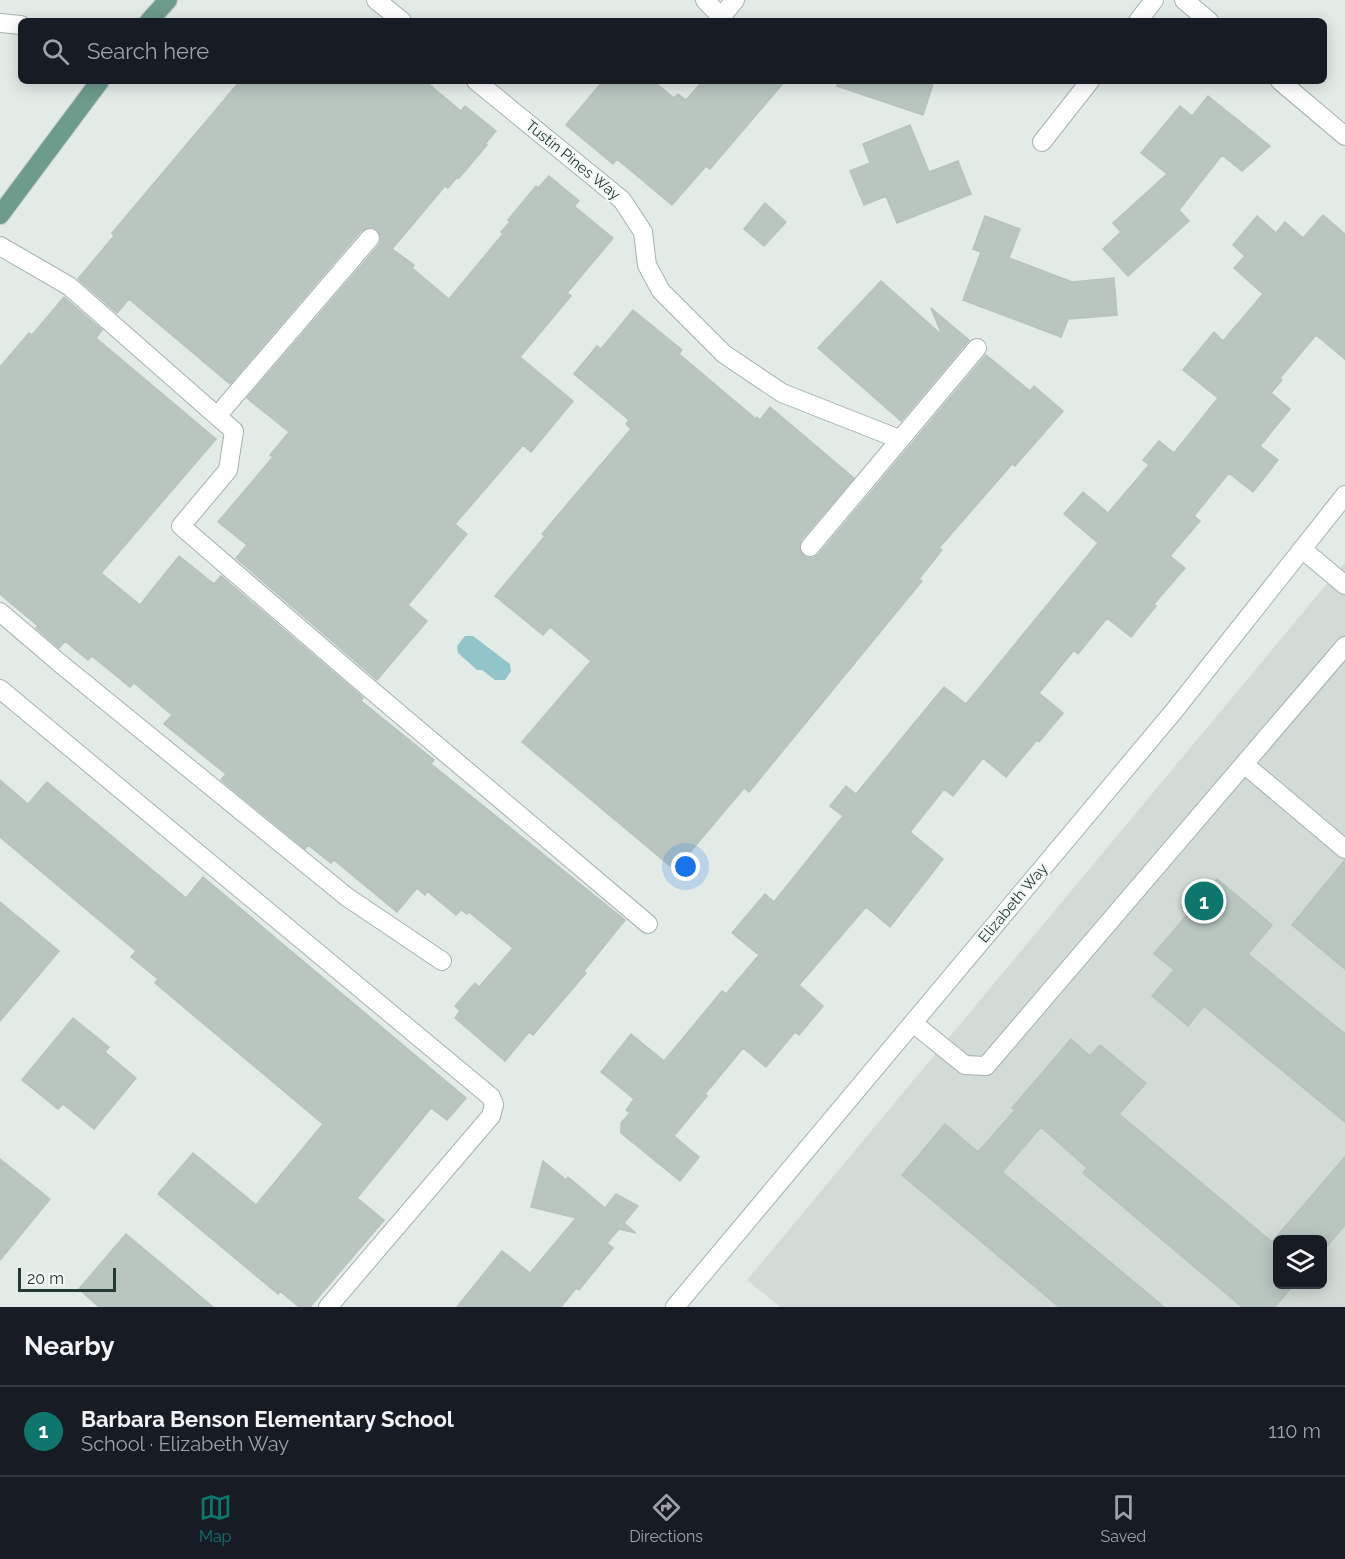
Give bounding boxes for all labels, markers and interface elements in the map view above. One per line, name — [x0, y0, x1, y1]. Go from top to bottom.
search box — [18, 18, 1327, 84]
icon: search — [39, 35, 72, 68]
text: Search here — [87, 38, 209, 64]
street label: Tustin Pines Way — [522, 116, 624, 204]
your location — [671, 852, 700, 881]
street label: Elizabeth Way — [975, 860, 1051, 946]
pin: 1 — [1184, 878, 1224, 924]
map controls — [1273, 1235, 1327, 1289]
button: layers — [1273, 1235, 1327, 1289]
scale bar — [18, 1265, 116, 1292]
text: 20 m — [27, 1269, 64, 1288]
text: Nearby — [24, 1331, 114, 1361]
text: Barbara Benson Elementary School — [81, 1406, 454, 1432]
text: 1 — [39, 1419, 48, 1443]
text: 110 m — [1268, 1419, 1321, 1443]
text: School · Elizabeth Way — [81, 1432, 289, 1456]
tab: Map — [199, 1491, 232, 1546]
tab: Directions — [629, 1491, 703, 1546]
tab: Saved — [1100, 1491, 1146, 1546]

